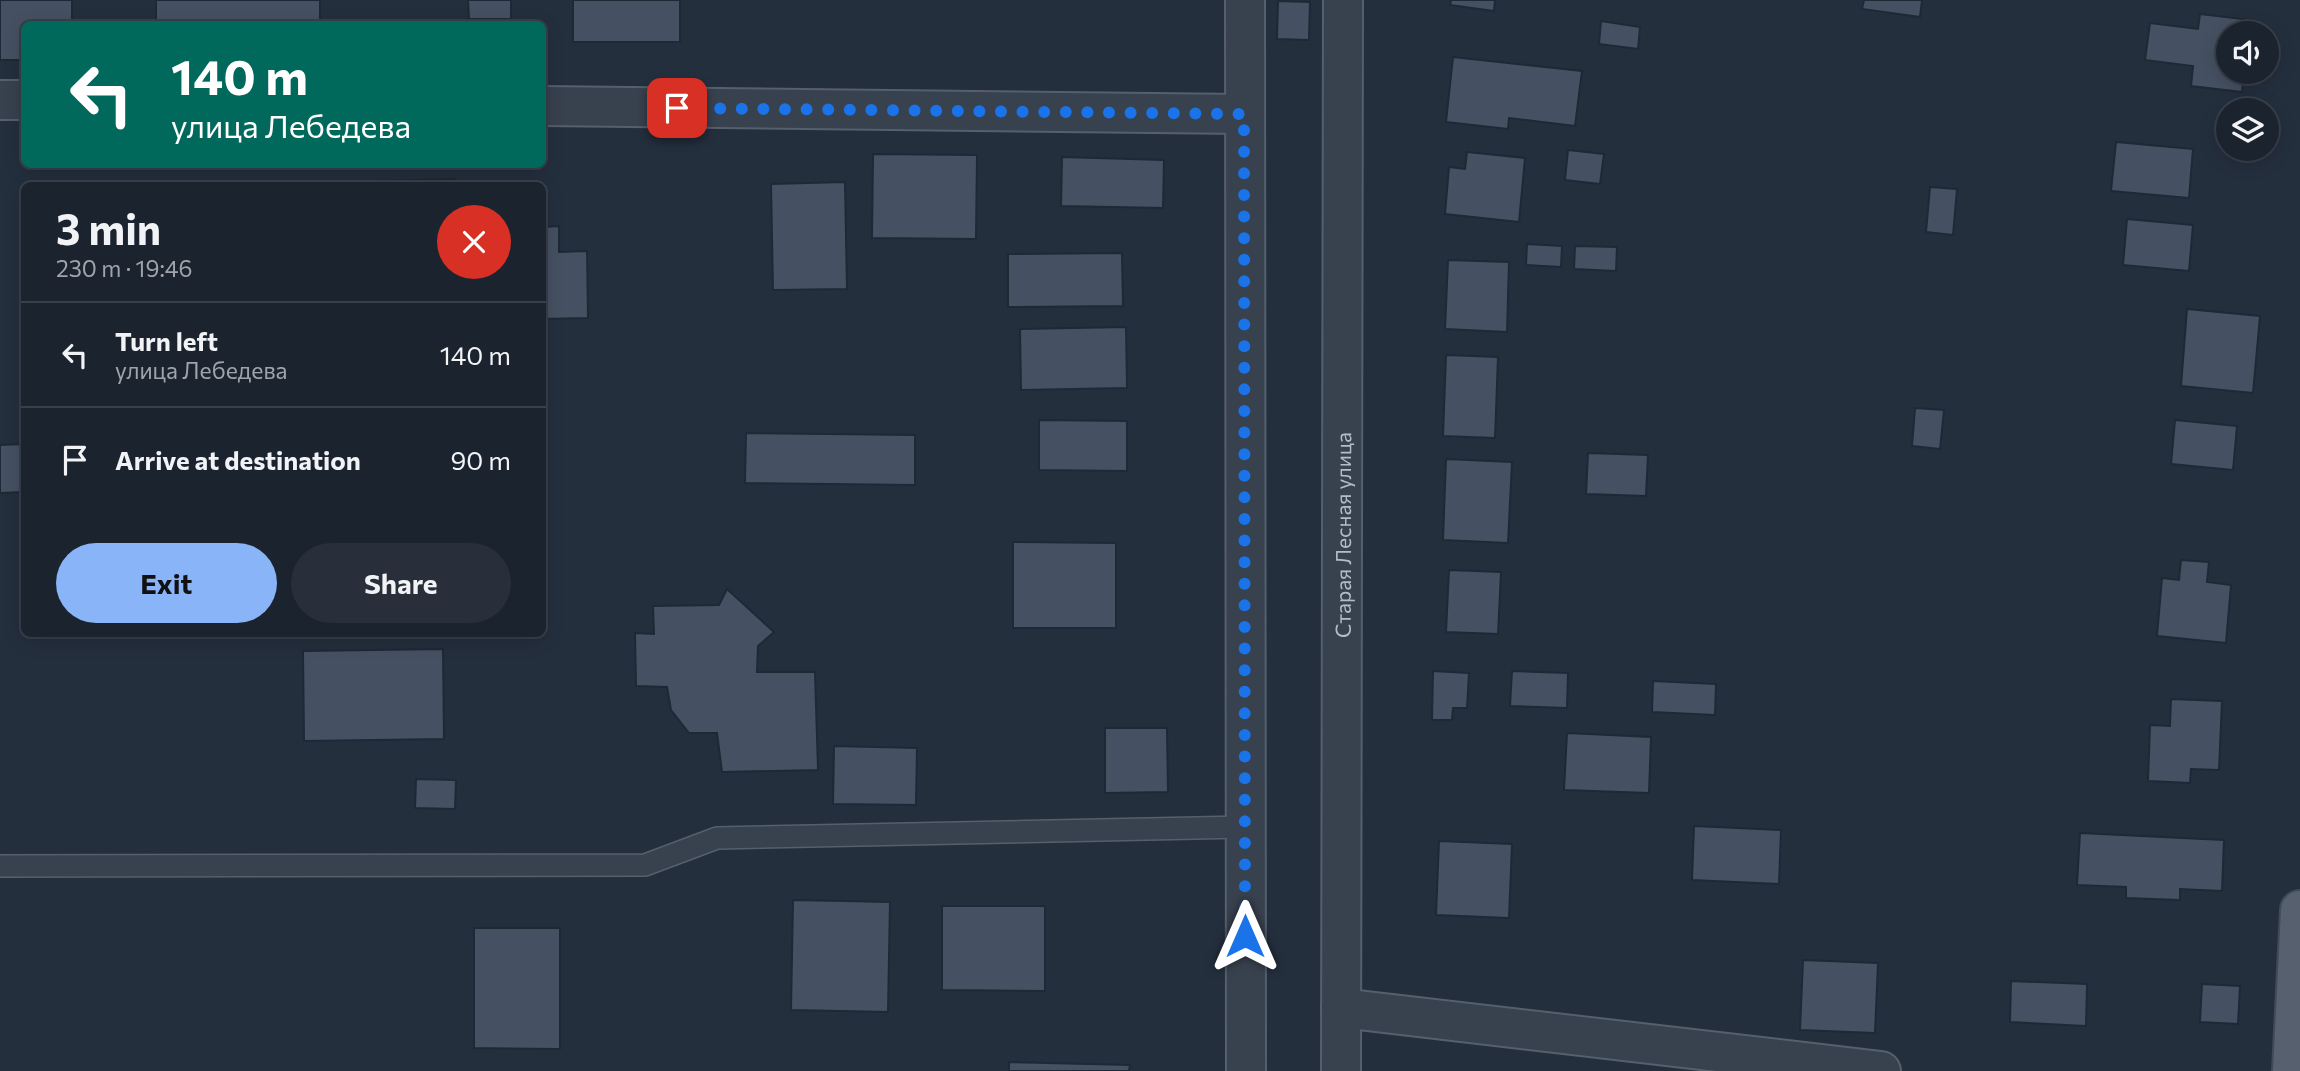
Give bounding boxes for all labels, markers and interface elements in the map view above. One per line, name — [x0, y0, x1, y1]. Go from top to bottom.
map controls — [2216, 21, 2279, 161]
button: sound — [2216, 21, 2279, 84]
text: 140 m — [171, 45, 308, 105]
icon: left — [56, 49, 147, 140]
pin — [647, 78, 707, 138]
icon: arrive — [658, 89, 696, 127]
button: layers — [2216, 98, 2279, 161]
text: улица Лебедева — [171, 105, 411, 145]
text: 3 min — [56, 202, 161, 254]
button: close — [437, 205, 511, 279]
text: 230 m · 19:46 — [56, 254, 193, 282]
text: Turn left — [115, 325, 218, 356]
icon: left — [56, 336, 94, 374]
text: 140 m — [440, 339, 511, 370]
text: улица Лебедева — [115, 356, 288, 384]
street label: Старая Лесная улица — [1329, 432, 1355, 638]
icon: arrive — [56, 441, 94, 479]
text: Arrive at destination — [115, 444, 361, 475]
text: 90 m — [451, 444, 511, 475]
button: Exit — [56, 543, 277, 623]
button: Share — [291, 543, 511, 623]
position arrow — [1208, 899, 1282, 973]

